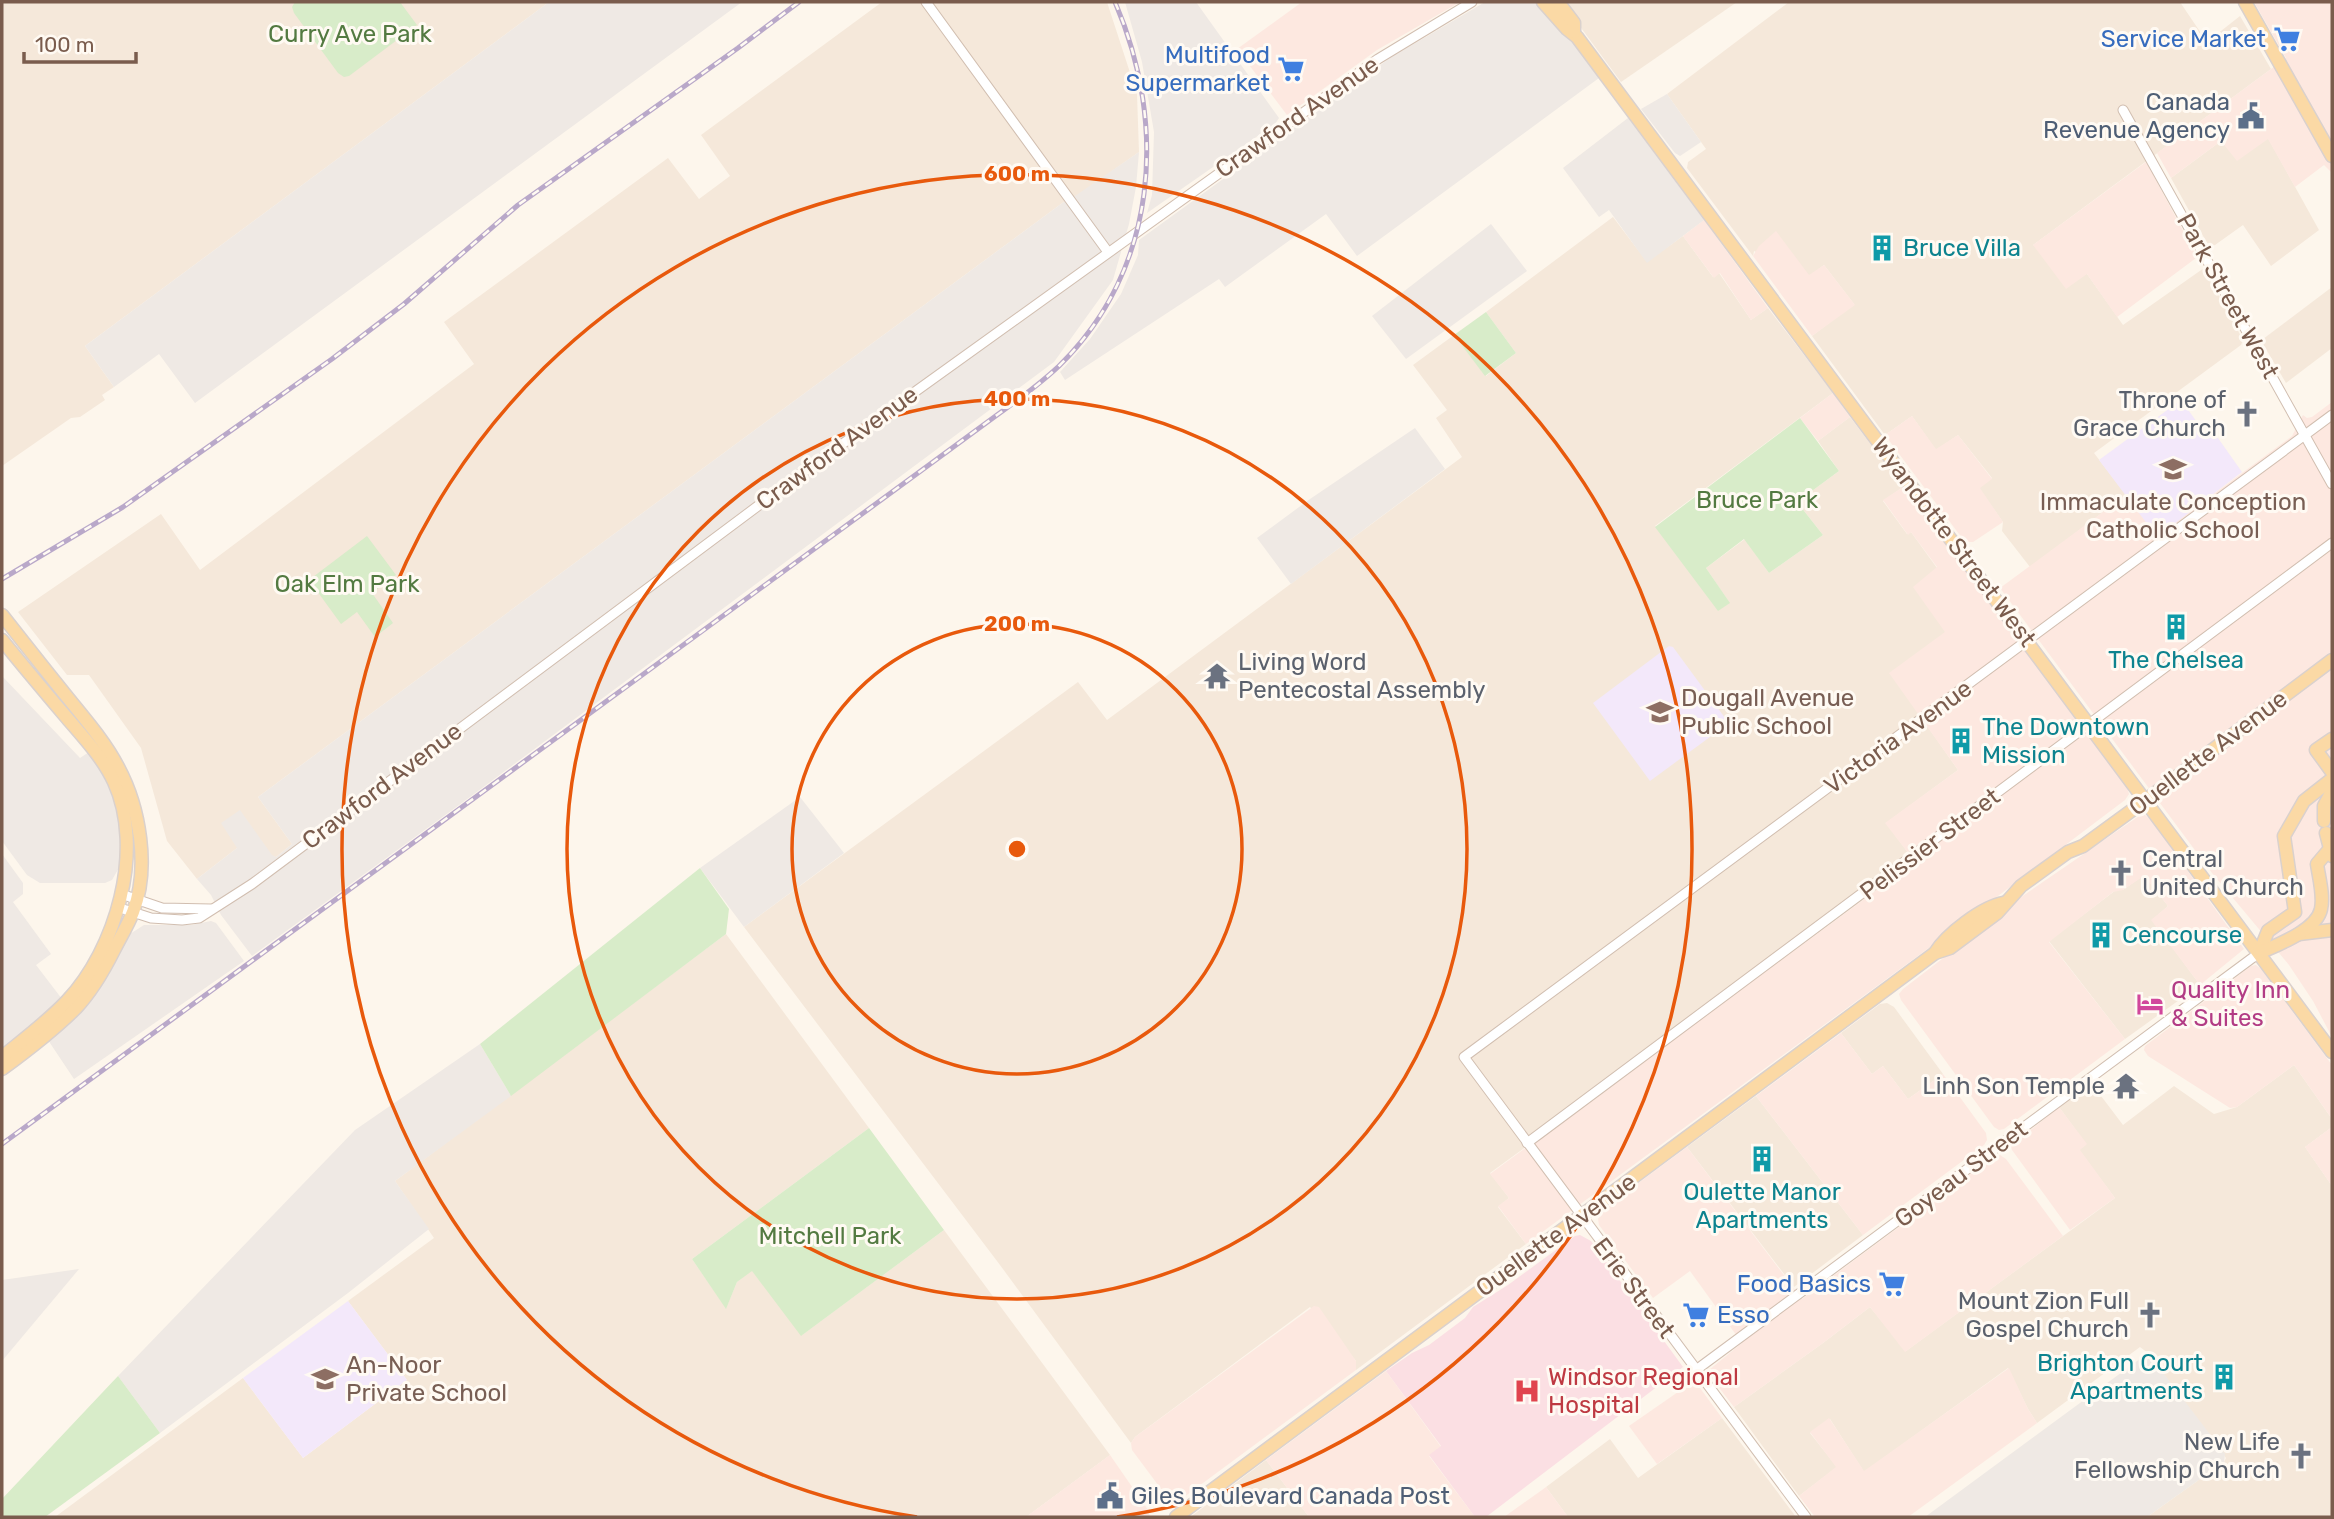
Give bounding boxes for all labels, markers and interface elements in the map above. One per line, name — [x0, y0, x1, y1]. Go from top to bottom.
park label: Curry Ave Park — [268, 20, 433, 48]
scale bar — [24, 21, 136, 65]
supermarket icon: Service Market — [2272, 24, 2302, 54]
place label: Service Market — [2101, 25, 2266, 53]
text: 100 m — [35, 32, 94, 57]
place label: Multifood Supermarket — [1126, 41, 1270, 97]
street label: Crawford Avenue — [1210, 50, 1384, 184]
supermarket icon: Multifood Supermarket — [1276, 54, 1306, 84]
place label: Canada Revenue Agency — [2043, 88, 2230, 144]
public building icon: Canada Revenue Agency — [2236, 101, 2266, 131]
text: 600 m — [984, 161, 1050, 186]
street label: Park Street West — [2171, 209, 2285, 383]
building icon: Bruce Villa — [1867, 233, 1897, 263]
place label: Bruce Villa — [1903, 234, 2021, 262]
street label: Crawford Avenue — [751, 380, 923, 516]
text: 400 m — [984, 386, 1050, 411]
place label: Throne of Grace Church — [2073, 386, 2227, 442]
church icon: Throne of Grace Church — [2232, 399, 2262, 429]
street label: Wyandotte Street West — [1866, 432, 2042, 652]
school or university icon: Immaculate Conception Catholic School — [2158, 454, 2188, 484]
park label: Bruce Park — [1696, 486, 1819, 514]
place label: Immaculate Conception Catholic School — [2040, 488, 2306, 544]
park label: Oak Elm Park — [274, 570, 420, 598]
text: 200 m — [984, 611, 1050, 636]
building icon: The Chelsea — [2161, 612, 2191, 642]
place label: The Chelsea — [2108, 646, 2244, 674]
place label: Living Word Pentecostal Assembly — [1238, 648, 1486, 704]
temple icon: Living Word Pentecostal Assembly — [1202, 661, 1232, 691]
street label: Victoria Avenue — [1819, 674, 1977, 800]
place label: Dougall Avenue Public School — [1681, 684, 1854, 740]
street label: Ouellette Avenue — [2123, 684, 2293, 822]
school or university icon: Dougall Avenue Public School — [1645, 697, 1675, 727]
place label: The Downtown Mission — [1982, 713, 2150, 769]
street label: Crawford Avenue — [297, 717, 467, 855]
building icon: The Downtown Mission — [1946, 726, 1976, 756]
street label: Pelissier Street — [1855, 782, 2005, 906]
centre of rings — [1005, 837, 1029, 861]
place label: Central United Church — [2142, 845, 2304, 901]
church icon: Central United Church — [2106, 858, 2136, 888]
building icon: Cencourse — [2086, 920, 2116, 950]
place label: Cencourse — [2122, 921, 2242, 949]
place label: Quality Inn & Suites — [2171, 976, 2290, 1032]
hotel icon: Quality Inn & Suites — [2135, 989, 2165, 1019]
temple icon: Linh Son Temple — [2111, 1071, 2141, 1101]
place label: Linh Son Temple — [1922, 1072, 2105, 1100]
street label: Goyeau Street — [1889, 1115, 2033, 1233]
building icon: Oulette Manor Apartments — [1747, 1144, 1777, 1174]
street label: Ouellette Avenue — [1471, 1168, 1641, 1302]
place label: Oulette Manor Apartments — [1683, 1178, 1841, 1234]
park label: Mitchell Park — [758, 1222, 902, 1250]
street label: Erie Street — [1587, 1232, 1681, 1344]
supermarket icon: Food Basics — [1877, 1269, 1907, 1299]
place label: Food Basics — [1737, 1270, 1871, 1298]
place label: Mount Zion Full Gospel Church — [1958, 1287, 2129, 1343]
supermarket icon: Esso — [1681, 1300, 1711, 1330]
church icon: Mount Zion Full Gospel Church — [2135, 1300, 2165, 1330]
place label: Esso — [1717, 1301, 1770, 1329]
place label: Brighton Court Apartments — [2037, 1349, 2203, 1405]
place label: An-Noor Private School — [346, 1351, 507, 1407]
building icon: Brighton Court Apartments — [2209, 1362, 2239, 1392]
place label: Windsor Regional Hospital — [1548, 1363, 1739, 1419]
school or university icon: An-Noor Private School — [310, 1364, 340, 1394]
hospital icon: Windsor Regional Hospital — [1512, 1376, 1542, 1406]
place label: New Life Fellowship Church — [2074, 1428, 2280, 1484]
church icon: New Life Fellowship Church — [2286, 1441, 2316, 1471]
public building icon: Giles Boulevard Canada Post — [1095, 1481, 1125, 1511]
place label: Giles Boulevard Canada Post — [1131, 1482, 1450, 1510]

